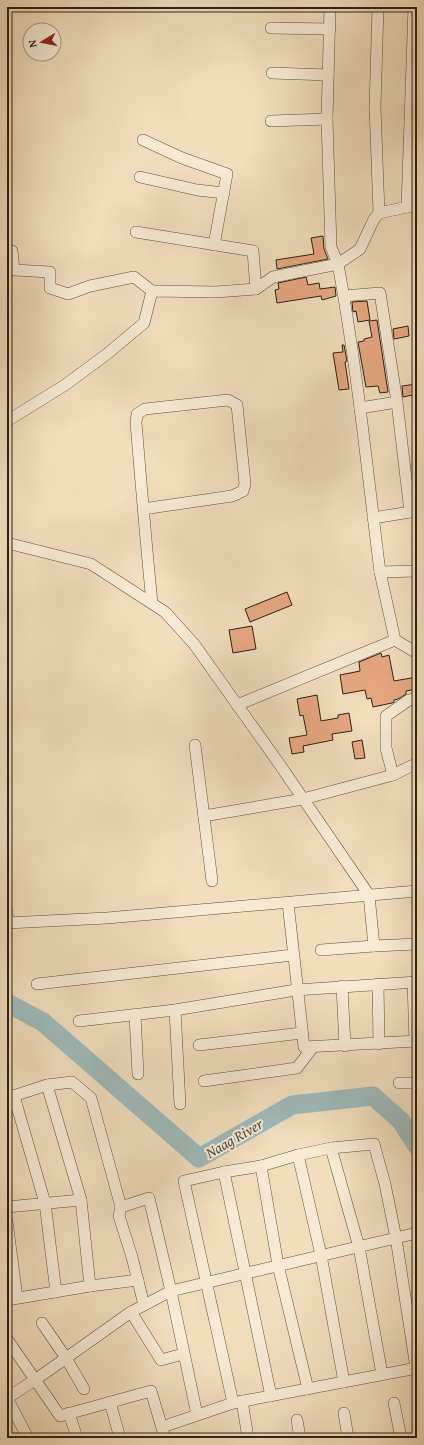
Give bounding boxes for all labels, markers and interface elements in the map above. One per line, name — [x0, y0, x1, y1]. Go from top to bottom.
north arrow — [22, 22, 62, 62]
text: N — [24, 38, 41, 49]
water label: Naag River — [201, 1113, 267, 1163]

